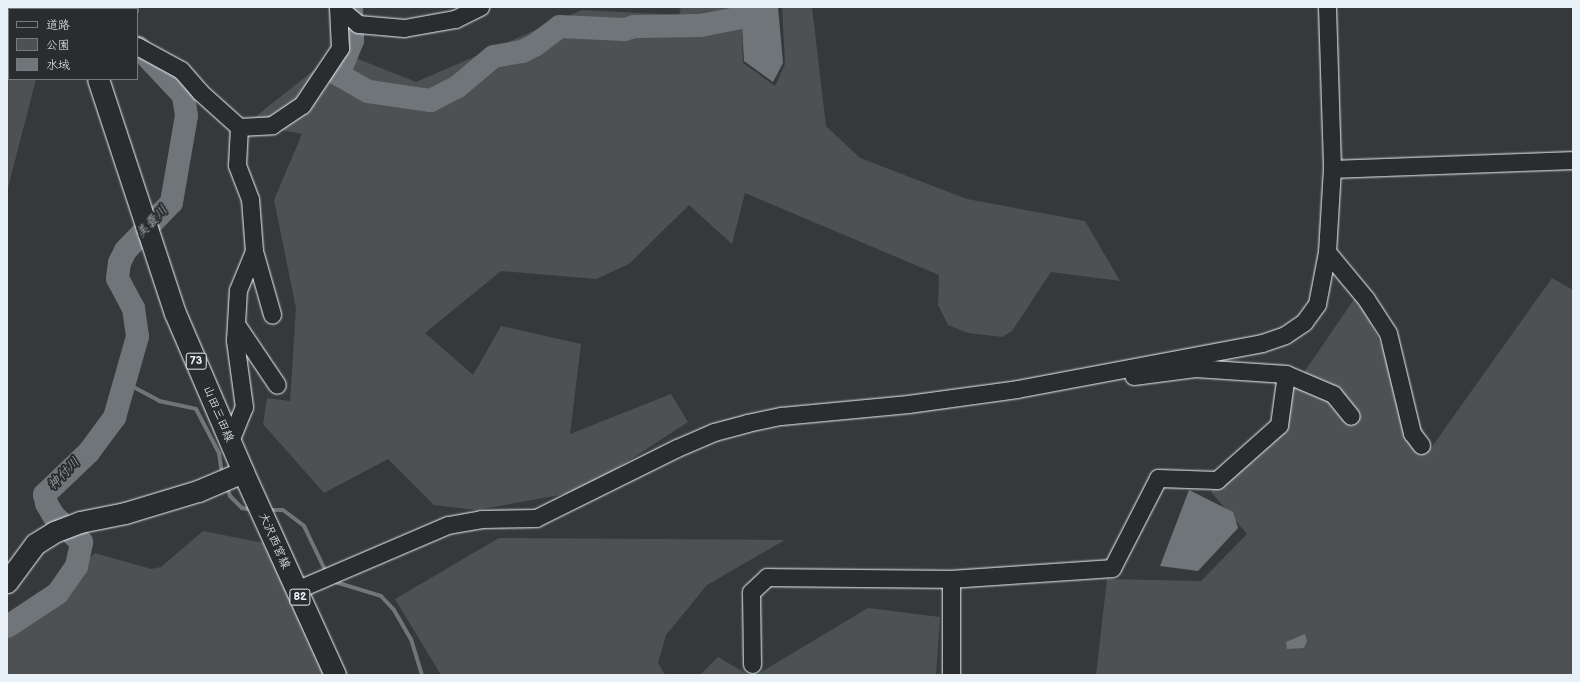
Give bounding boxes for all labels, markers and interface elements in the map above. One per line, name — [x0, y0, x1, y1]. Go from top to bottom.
legend — [8, 8, 138, 80]
text: 道路 — [46, 18, 70, 33]
text: 公園 — [46, 38, 70, 53]
text: 水域 — [46, 58, 70, 73]
water label: 美嚢川 — [133, 203, 171, 241]
road number: 73 — [185, 352, 207, 370]
street label: 山田三田線 — [200, 384, 236, 444]
water label: 神付川 — [45, 455, 83, 493]
street label: 大沢西宮線 — [255, 511, 293, 571]
road number: 82 — [289, 588, 311, 606]

